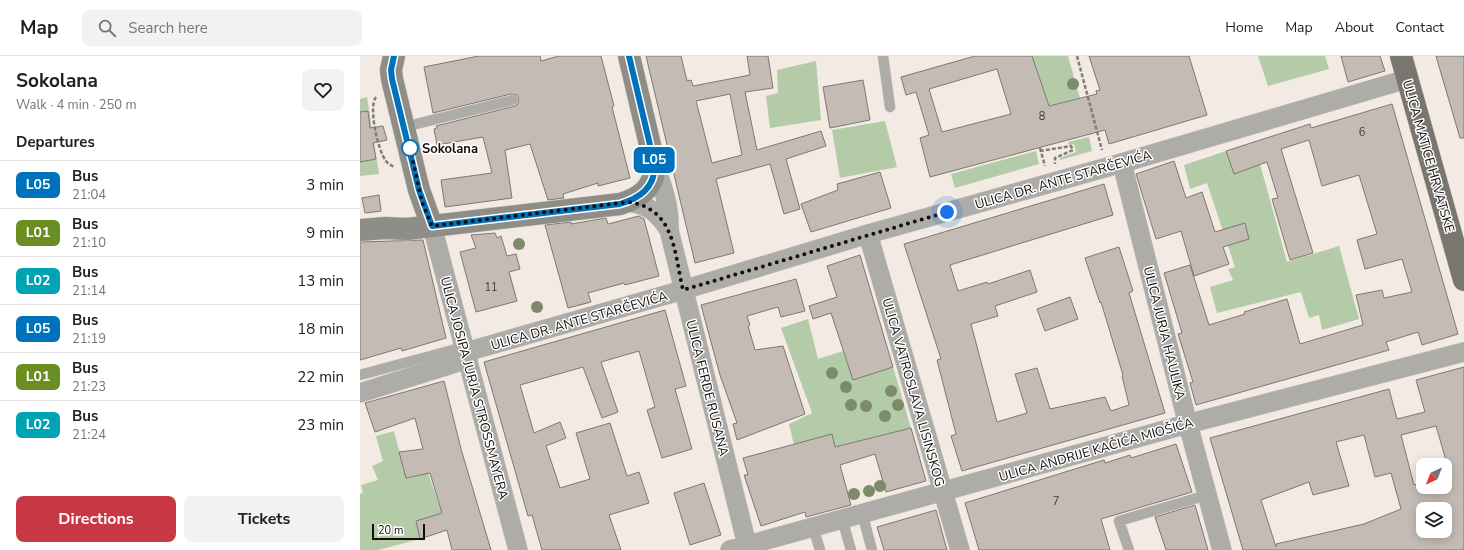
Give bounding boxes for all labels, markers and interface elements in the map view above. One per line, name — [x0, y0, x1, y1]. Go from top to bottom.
search box — [82, 10, 362, 46]
text: Map — [20, 15, 58, 41]
icon: search — [96, 17, 118, 39]
text: Search here — [128, 18, 208, 38]
text: Home — [1225, 18, 1263, 37]
text: Map — [1285, 18, 1313, 37]
text: About — [1335, 18, 1374, 37]
text: Contact — [1396, 18, 1444, 37]
text: Sokolana — [16, 68, 98, 94]
button: heart — [302, 69, 344, 111]
street label: ULICA MATICE HRVATSKE — [1398, 78, 1458, 235]
text: Walk · 4 min · 250 m — [16, 96, 137, 114]
house number: 8 — [1039, 109, 1046, 124]
house number: 6 — [1359, 125, 1366, 140]
text: Departures — [16, 132, 95, 152]
marker: Sokolana — [401, 139, 419, 157]
place label: Sokolana — [422, 140, 478, 158]
street label: ULICA DR. ANTE STARČEVIĆA — [973, 145, 1154, 214]
line badge: L05 — [631, 147, 677, 173]
text: L05 — [642, 150, 666, 169]
text: Bus — [72, 166, 98, 186]
text: L05 — [26, 175, 50, 194]
text: 3 min — [306, 175, 344, 195]
text: 21:04 — [72, 186, 106, 204]
your location — [937, 202, 957, 222]
text: Bus — [72, 214, 98, 234]
text: L01 — [26, 223, 50, 242]
text: 9 min — [306, 223, 344, 243]
text: 21:10 — [72, 234, 106, 252]
text: Bus — [72, 262, 98, 282]
street label: ULICA JURJA HAULIKA — [1139, 265, 1189, 402]
text: L02 — [26, 271, 50, 290]
text: 13 min — [297, 271, 344, 291]
street label: ULICA JOSIPA JURJA STROSSMAYERA — [436, 275, 513, 502]
house number: 11 — [484, 280, 498, 295]
text: 21:14 — [72, 282, 106, 300]
street label: ULICA DR. ANTE STARČEVIĆA — [489, 286, 670, 355]
street label: ULICA VATROSLAVA LISINSKOG — [877, 296, 949, 489]
text: Bus — [72, 310, 98, 330]
street label: ULICA FERDE RUSANA — [681, 318, 733, 459]
text: L05 — [26, 319, 50, 338]
text: 18 min — [297, 319, 344, 339]
text: 21:19 — [72, 330, 106, 348]
text: Bus — [72, 358, 98, 378]
text: L01 — [26, 367, 50, 386]
text: 22 min — [297, 367, 344, 387]
text: 21:23 — [72, 378, 106, 396]
text: Bus — [72, 406, 98, 426]
street label: ULICA ANDRIJE KAČIĆA MIOŠIĆA — [997, 412, 1196, 486]
text: L02 — [26, 415, 50, 434]
text: 23 min — [297, 415, 344, 435]
text: 21:24 — [72, 426, 106, 444]
north arrow — [1416, 458, 1452, 494]
map controls — [1416, 458, 1452, 538]
house number: 7 — [1053, 494, 1059, 509]
button: Directions — [16, 496, 176, 542]
button: Tickets — [184, 496, 344, 542]
button: layers — [1416, 502, 1452, 538]
scale bar — [372, 522, 425, 541]
text: 20 m — [378, 523, 403, 538]

